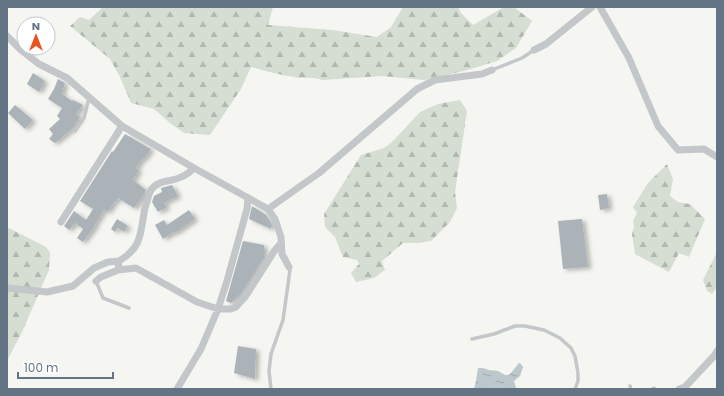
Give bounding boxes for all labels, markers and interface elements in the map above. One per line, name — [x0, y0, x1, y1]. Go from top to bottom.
north arrow — [16, 16, 56, 56]
text: N — [32, 18, 40, 34]
scale bar — [18, 354, 113, 380]
text: 100 m — [24, 359, 58, 376]

